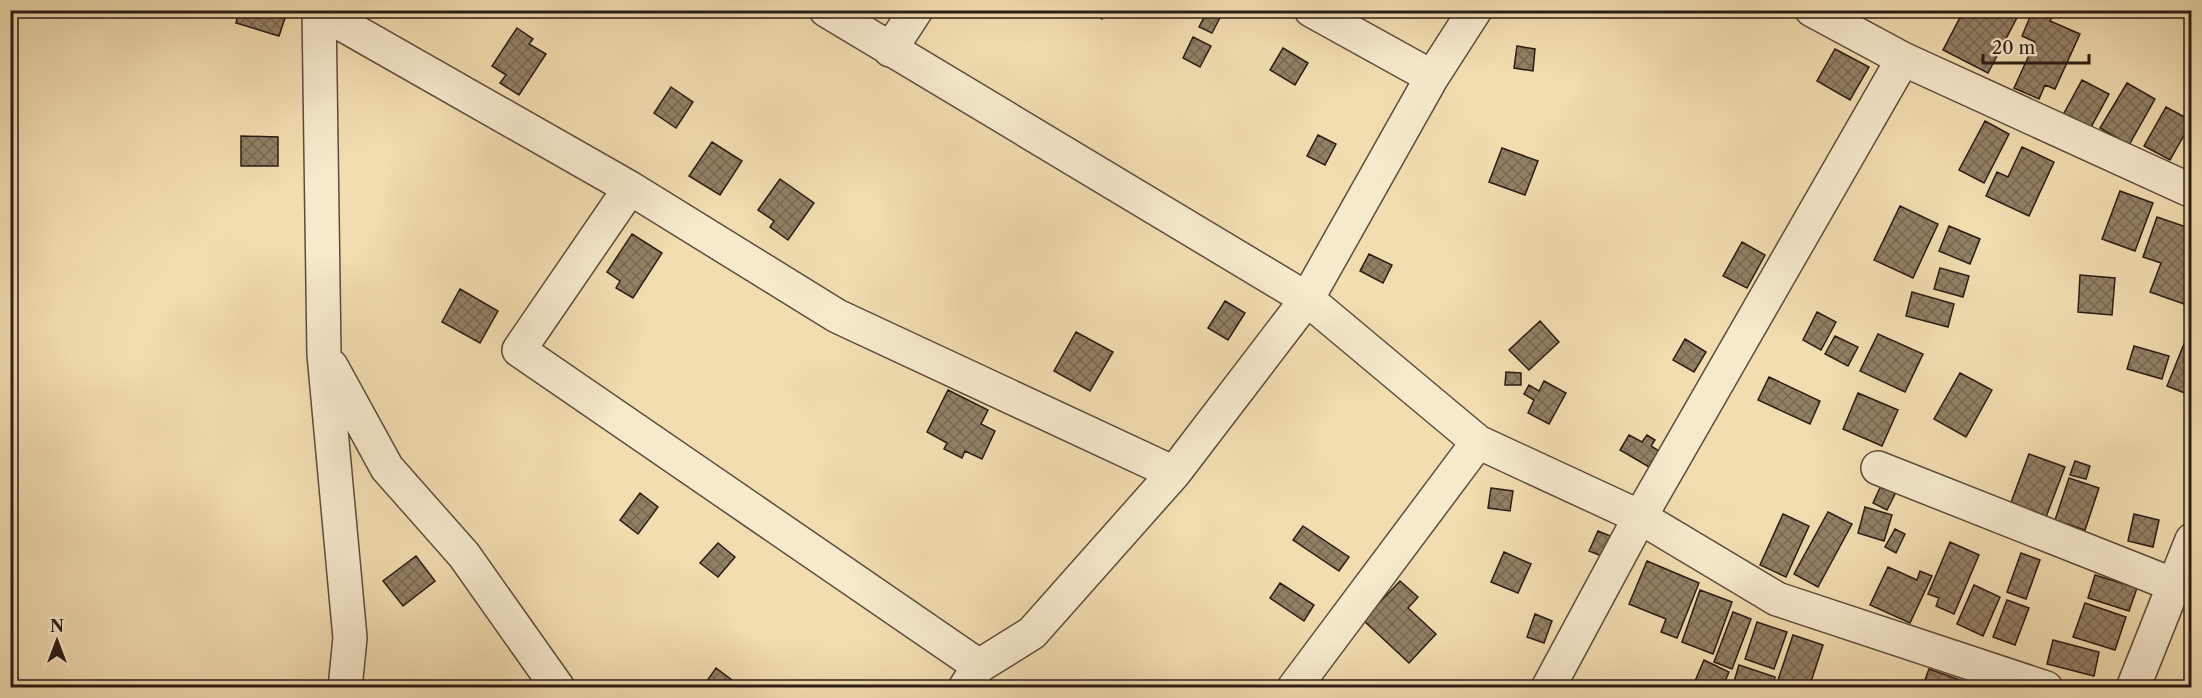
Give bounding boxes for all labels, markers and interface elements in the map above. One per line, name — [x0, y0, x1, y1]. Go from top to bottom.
scale bar — [1983, 27, 2090, 65]
text: 20 m — [1992, 37, 2036, 59]
north arrow — [27, 611, 87, 671]
text: N — [50, 616, 64, 636]

